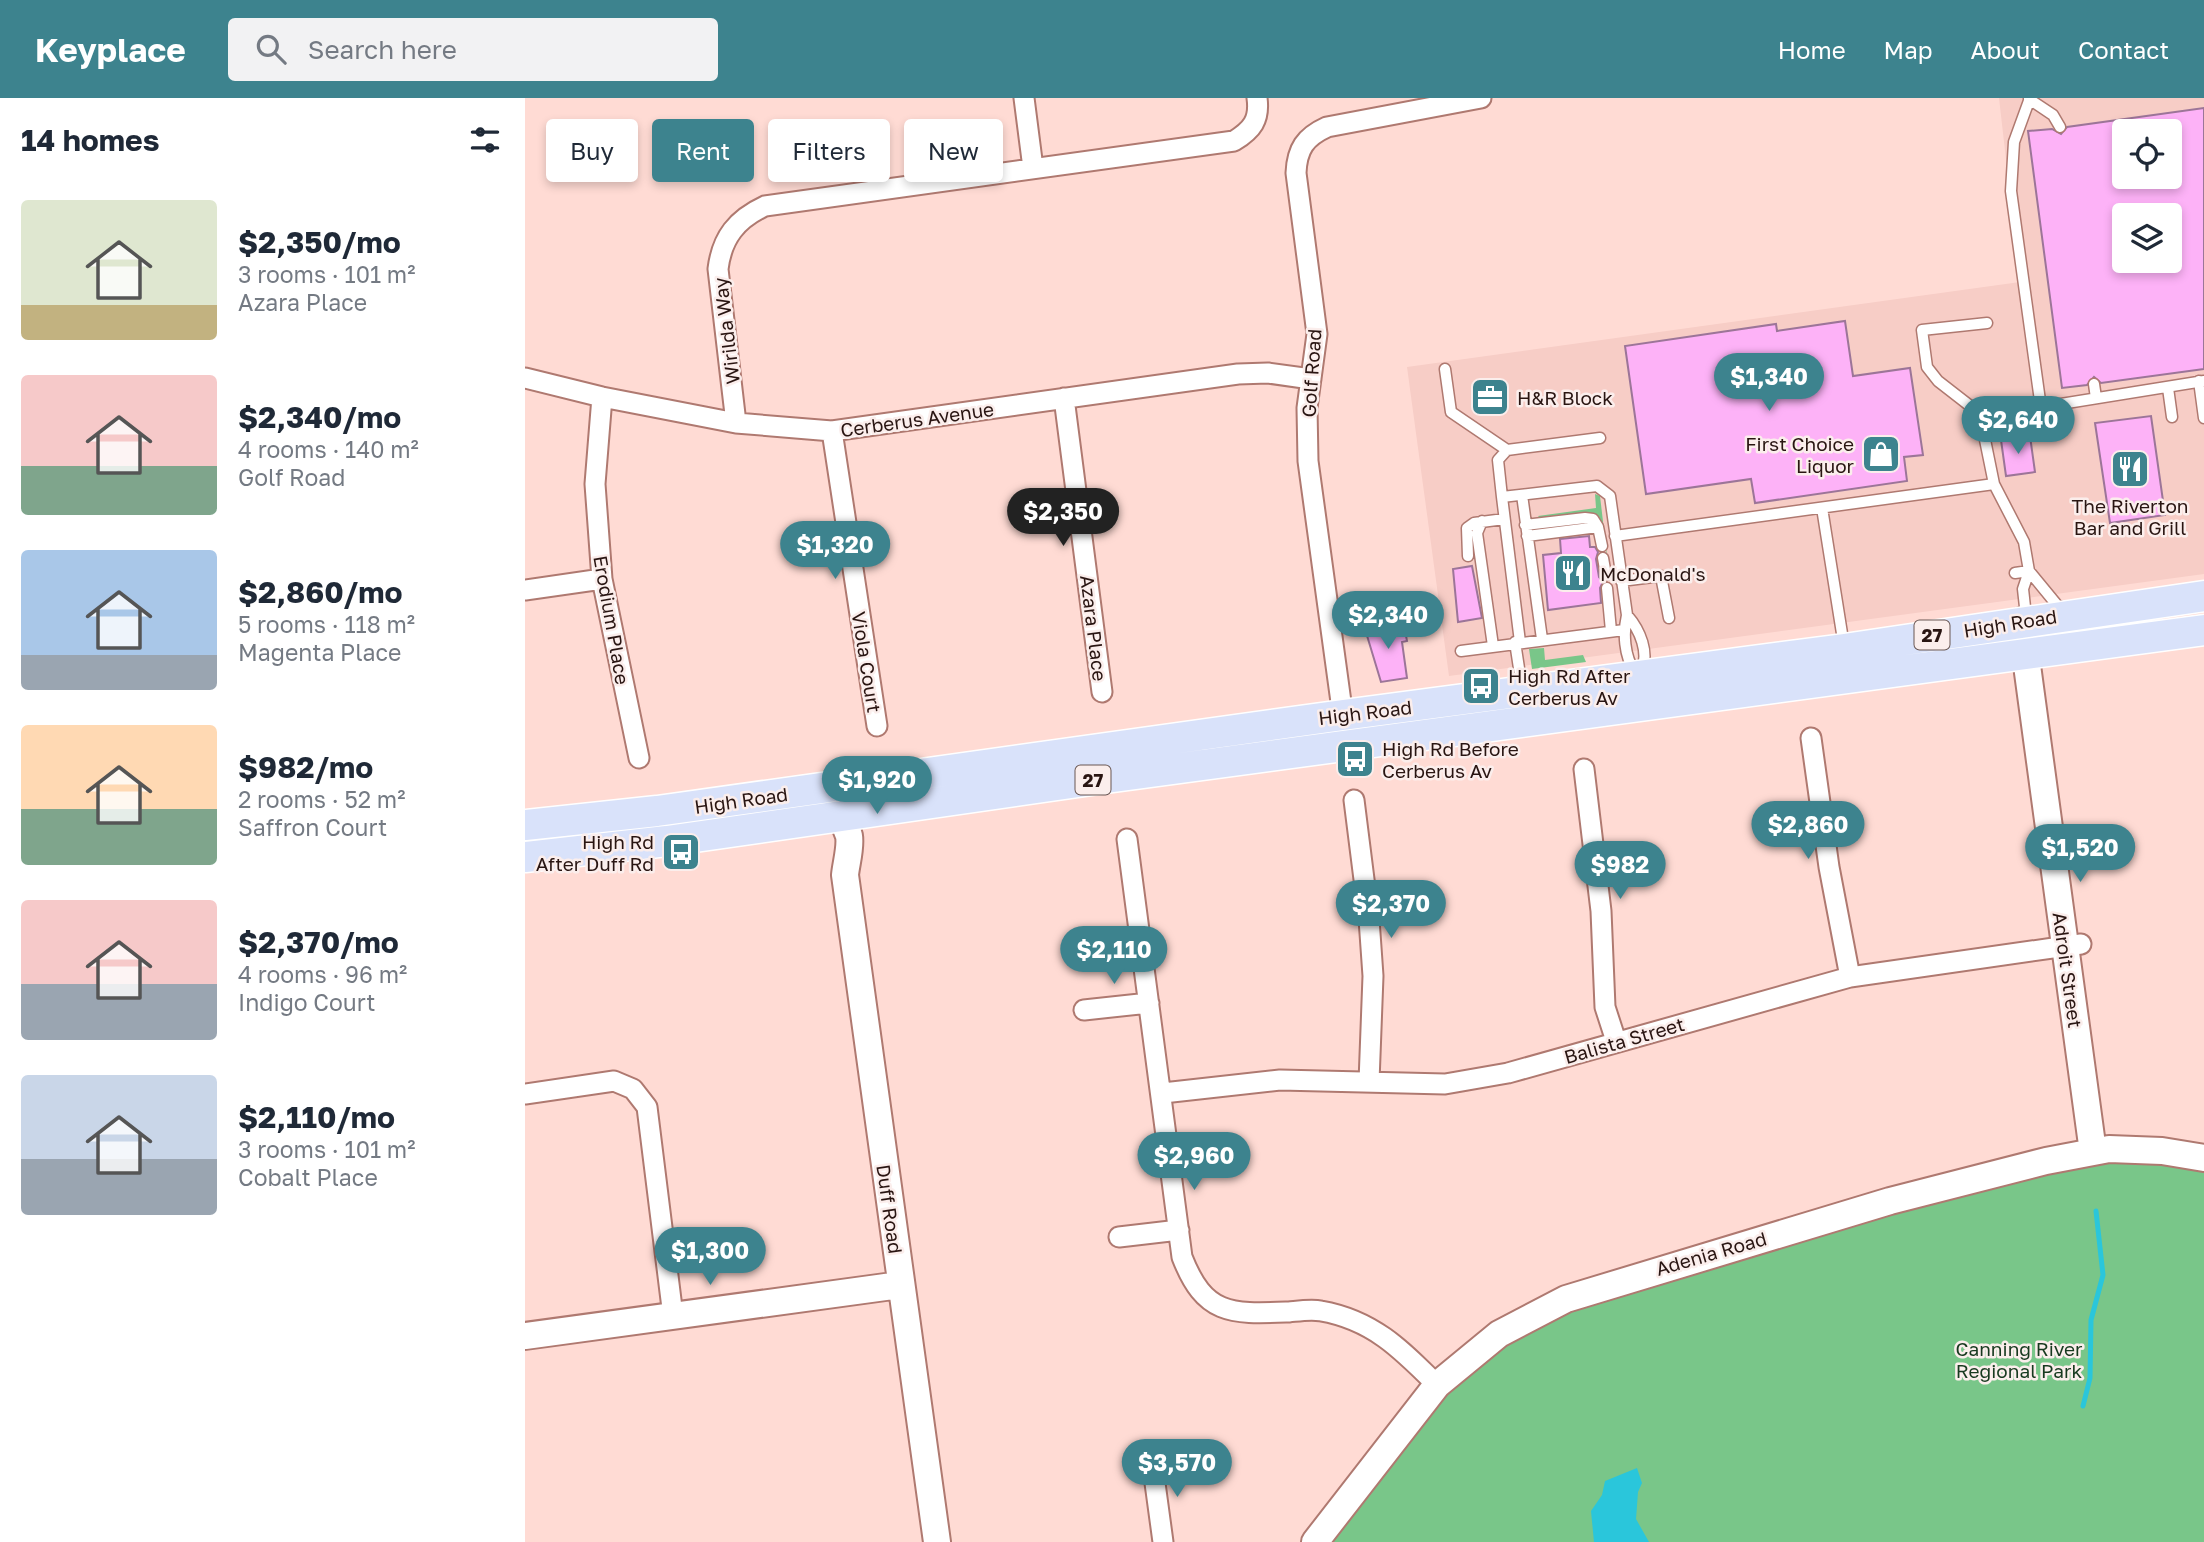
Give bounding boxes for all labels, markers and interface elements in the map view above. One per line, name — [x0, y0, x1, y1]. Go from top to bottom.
search box — [228, 18, 718, 81]
text: Keyplace — [35, 30, 186, 69]
icon: search — [252, 30, 290, 68]
text: Search here — [308, 34, 457, 65]
text: Home — [1778, 35, 1846, 64]
text: Map — [1884, 35, 1933, 64]
text: About — [1971, 35, 2040, 64]
text: Contact — [2078, 35, 2169, 64]
chip: Buy — [546, 119, 638, 182]
chip: Rent — [652, 119, 754, 182]
chip: Filters — [768, 119, 890, 182]
chip: New — [904, 119, 1003, 182]
map controls — [2112, 119, 2182, 273]
button: locate — [2112, 119, 2182, 189]
icon: filters — [466, 121, 504, 159]
text: 14 homes — [21, 122, 160, 158]
button: layers — [2112, 203, 2182, 273]
text: $2,350/mo — [238, 224, 401, 260]
icon: home — [77, 228, 161, 312]
text: 3 rooms · 101 m² — [238, 260, 415, 288]
street label: Wirilda Way — [708, 276, 744, 386]
text: Azara Place — [238, 288, 367, 316]
street label: Golf Road — [1296, 328, 1326, 418]
pin: $1,340 — [1712, 354, 1826, 413]
text: $1,340 — [1730, 362, 1808, 390]
office icon: H&R Block — [1469, 376, 1511, 418]
place label: H&R Block — [1517, 386, 1613, 409]
pin: $2,640 — [1961, 396, 2075, 456]
street label: Cerberus Avenue — [839, 397, 995, 441]
text: $2,340/mo — [238, 399, 401, 435]
icon: home — [77, 403, 161, 487]
text: $2,640 — [1978, 405, 2058, 433]
place label: First Choice Liquor — [1745, 432, 1855, 477]
shop icon: First Choice Liquor — [1860, 433, 1902, 475]
text: 4 rooms · 140 m² — [238, 435, 419, 463]
restaurant icon: The Riverton Bar and Grill — [2109, 448, 2151, 490]
text: Golf Road — [238, 463, 345, 491]
pin: $2,350 — [1006, 489, 1120, 548]
place label: The Riverton Bar and Grill — [2071, 494, 2189, 539]
text: $2,350 — [1023, 497, 1103, 525]
pin: $1,320 — [778, 522, 892, 581]
text: $1,320 — [796, 530, 874, 558]
restaurant icon: McDonald's — [1552, 552, 1594, 594]
street label: Erodium Place — [589, 554, 635, 686]
place label: McDonald's — [1600, 562, 1706, 585]
text: $2,860/mo — [238, 574, 402, 610]
street label: Azara Place — [1076, 574, 1112, 682]
icon: home — [77, 578, 161, 662]
pin: $2,340 — [1331, 592, 1445, 651]
text: $2,340 — [1348, 600, 1428, 628]
street label: High Road — [1962, 604, 2058, 642]
text: 5 rooms · 118 m² — [238, 610, 415, 638]
street label: Viola Court — [848, 610, 886, 714]
road number: 27 — [1915, 620, 1949, 650]
text: Magenta Place — [238, 638, 401, 666]
place label: High Rd After Cerberus Av — [1508, 664, 1631, 709]
bus stop icon: High Rd After Cerberus Av — [1460, 665, 1502, 707]
street label: High Road — [1317, 695, 1413, 729]
place label: High Rd Before Cerberus Av — [1382, 737, 1519, 782]
bus stop icon: High Rd Before Cerberus Av — [1334, 738, 1376, 780]
text: $982/mo — [238, 749, 373, 785]
icon: home — [77, 753, 161, 837]
pin: $1,920 — [820, 756, 934, 816]
text: $1,920 — [838, 765, 916, 793]
road number: 27 — [1075, 766, 1111, 794]
street label: High Road — [693, 782, 789, 818]
text: 2 rooms · 52 m² — [238, 785, 405, 813]
pin: $2,860 — [1751, 802, 1865, 861]
text: $2,860 — [1767, 810, 1849, 838]
text: Saffron Court — [238, 813, 387, 841]
pin: $1,520 — [2023, 824, 2137, 884]
place label: High Rd After Duff Rd — [536, 830, 654, 875]
bus stop icon: High Rd After Duff Rd — [660, 831, 702, 873]
text: $1,520 — [2041, 833, 2119, 861]
pin: $982 — [1579, 842, 1661, 901]
text: $982 — [1591, 850, 1649, 878]
pin: $2,370 — [1334, 880, 1448, 940]
text: $2,370 — [1352, 889, 1430, 917]
street label: Adroit Street — [2049, 911, 2087, 1029]
text: $2,370/mo — [238, 924, 399, 960]
pin: $2,110 — [1057, 926, 1171, 986]
icon: home — [77, 928, 161, 1012]
text: $2,110 — [1076, 935, 1152, 963]
text: 4 rooms · 96 m² — [238, 960, 407, 988]
text: Indigo Court — [238, 988, 375, 1016]
street label: Balista Street — [1561, 1012, 1687, 1068]
text: $2,110/mo — [238, 1099, 395, 1135]
icon: home — [77, 1103, 161, 1187]
pin: $2,960 — [1137, 1132, 1251, 1192]
text: 3 rooms · 101 m² — [238, 1135, 415, 1163]
text: $2,960 — [1154, 1141, 1234, 1169]
text: Cobalt Place — [238, 1163, 378, 1191]
street label: Duff Road — [872, 1163, 908, 1255]
street label: Adenia Road — [1653, 1226, 1769, 1280]
pin: $1,300 — [653, 1228, 767, 1287]
text: $1,300 — [671, 1236, 749, 1264]
park label: Canning River Regional Park — [1956, 1337, 2083, 1382]
pin: $3,570 — [1120, 1440, 1234, 1499]
text: $3,570 — [1138, 1448, 1216, 1476]

